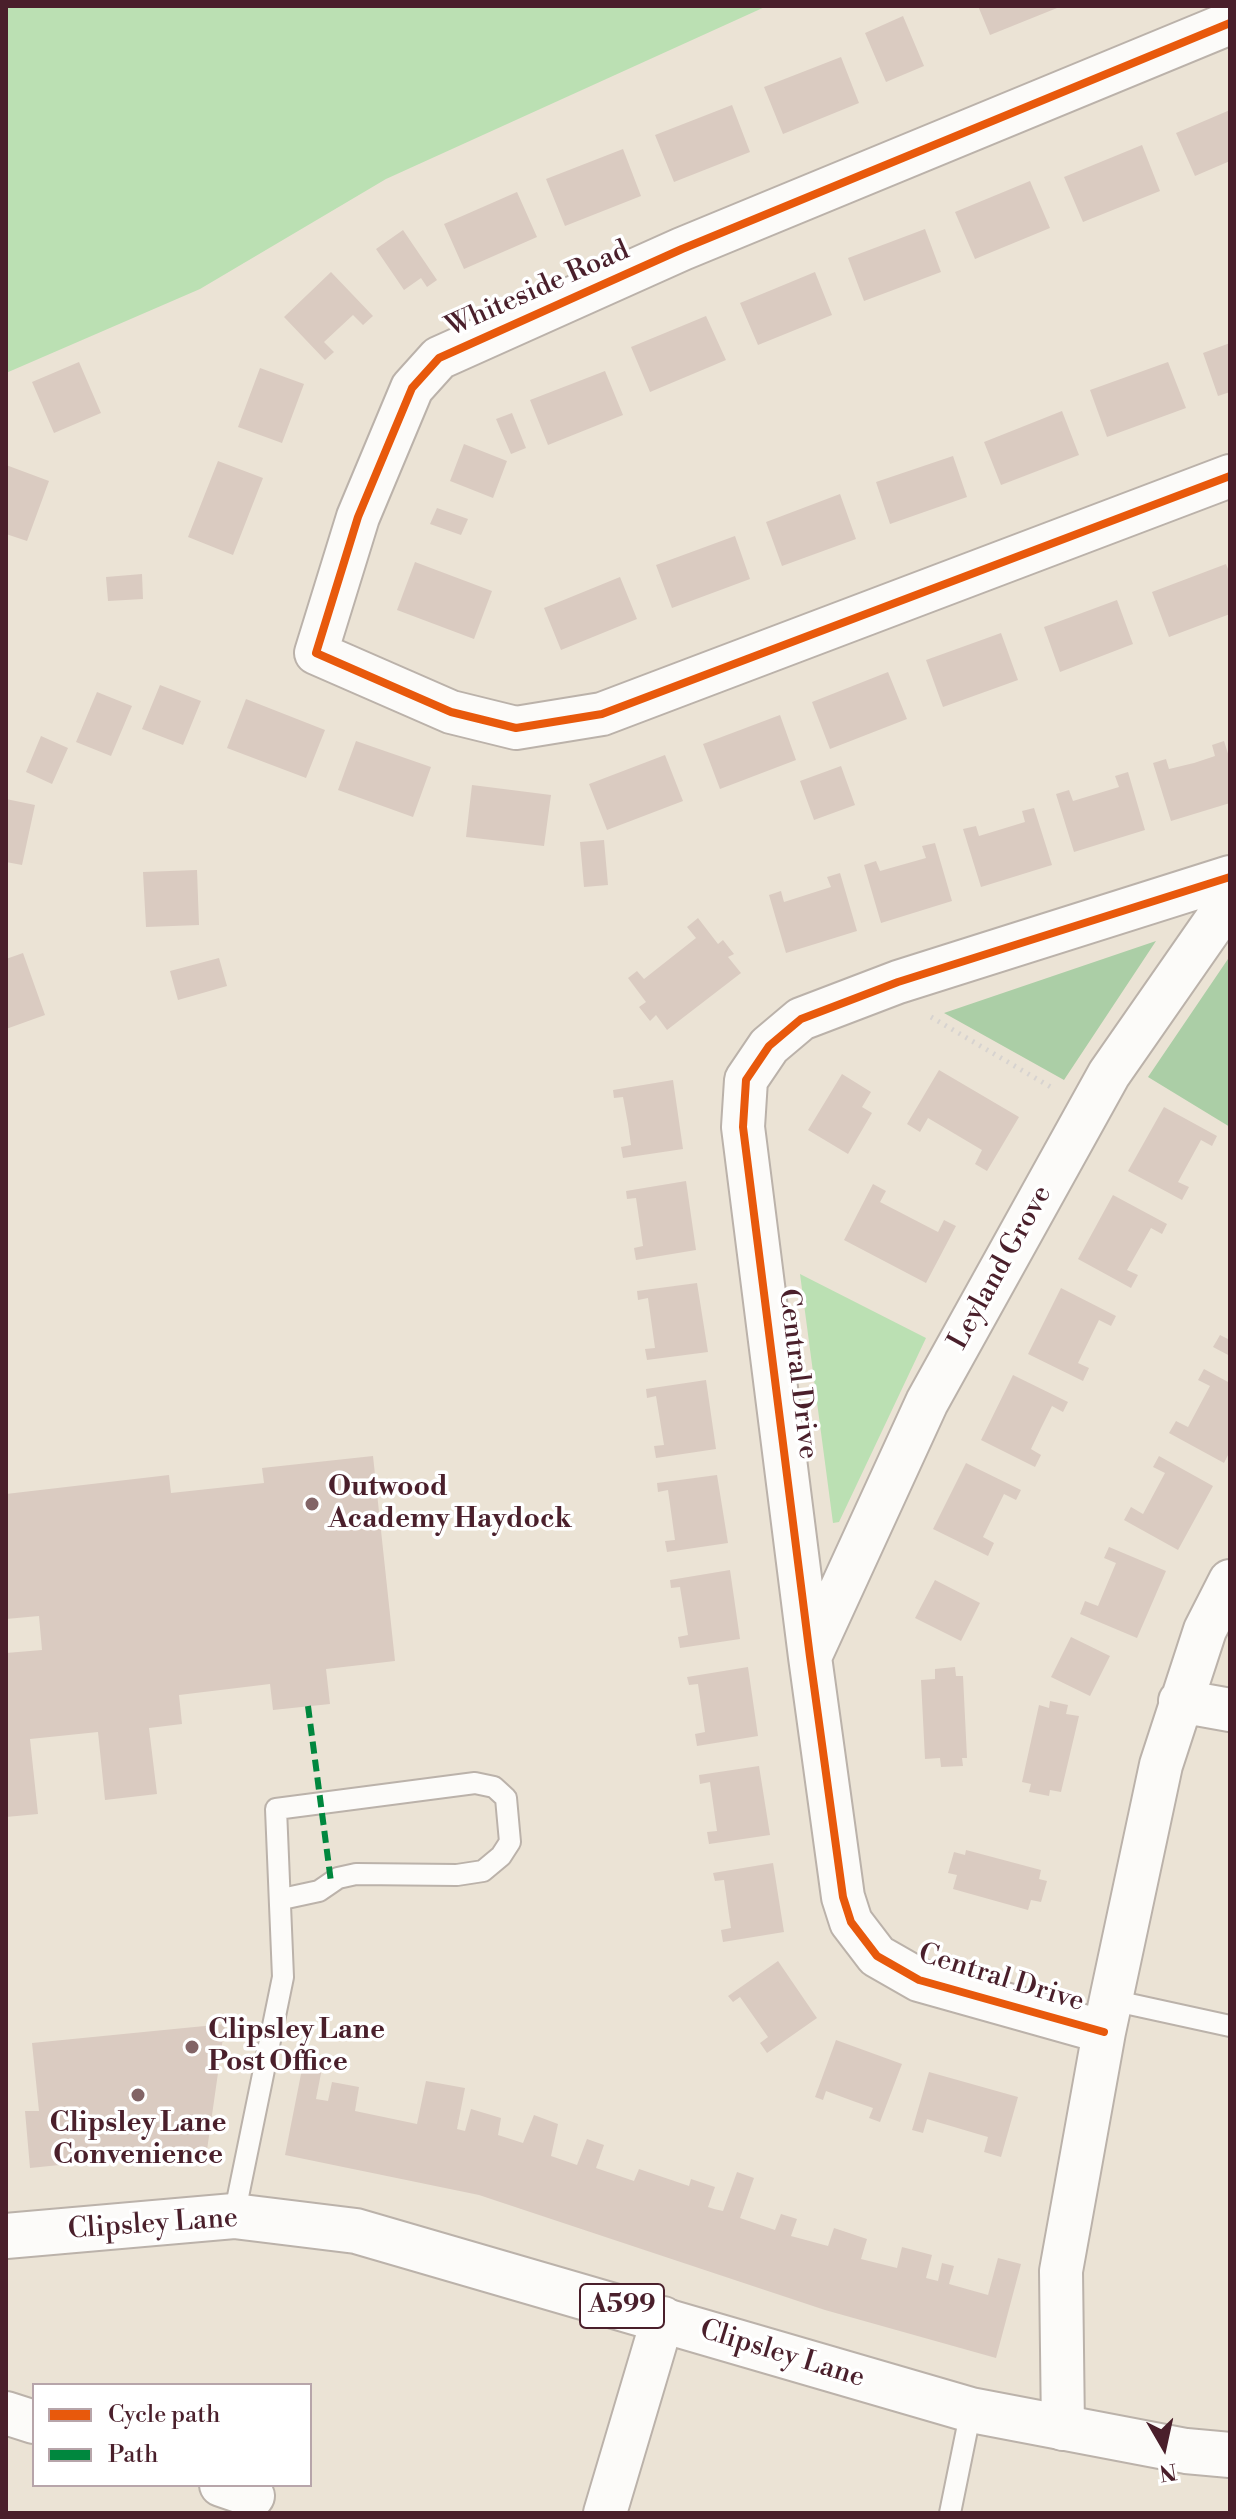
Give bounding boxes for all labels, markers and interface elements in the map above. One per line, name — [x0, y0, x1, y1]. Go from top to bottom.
street label: Whiteside Road — [441, 235, 635, 345]
street label: Leyland Grove — [942, 1180, 1060, 1356]
street label: Central Drive — [770, 1287, 824, 1461]
place label: Outwood Academy Haydock — [328, 1471, 572, 1537]
marker: Outwood Academy Haydock — [303, 1495, 321, 1513]
street label: Central Drive — [914, 1938, 1088, 2020]
place label: Clipsley Lane Post Office — [208, 2014, 385, 2080]
marker: Clipsley Lane Post Office — [183, 2038, 201, 2056]
marker: Clipsley Lane Convenience — [129, 2086, 147, 2104]
place label: Clipsley Lane Convenience — [49, 2107, 227, 2173]
street label: Clipsley Lane — [67, 2202, 239, 2248]
road number: A599 — [580, 2284, 664, 2328]
street label: Clipsley Lane — [696, 2314, 868, 2396]
legend — [32, 2383, 312, 2487]
text: Cycle path — [108, 2400, 220, 2430]
north arrow — [1124, 2407, 1204, 2487]
text: Path — [108, 2440, 158, 2470]
text: N — [1157, 2457, 1179, 2486]

